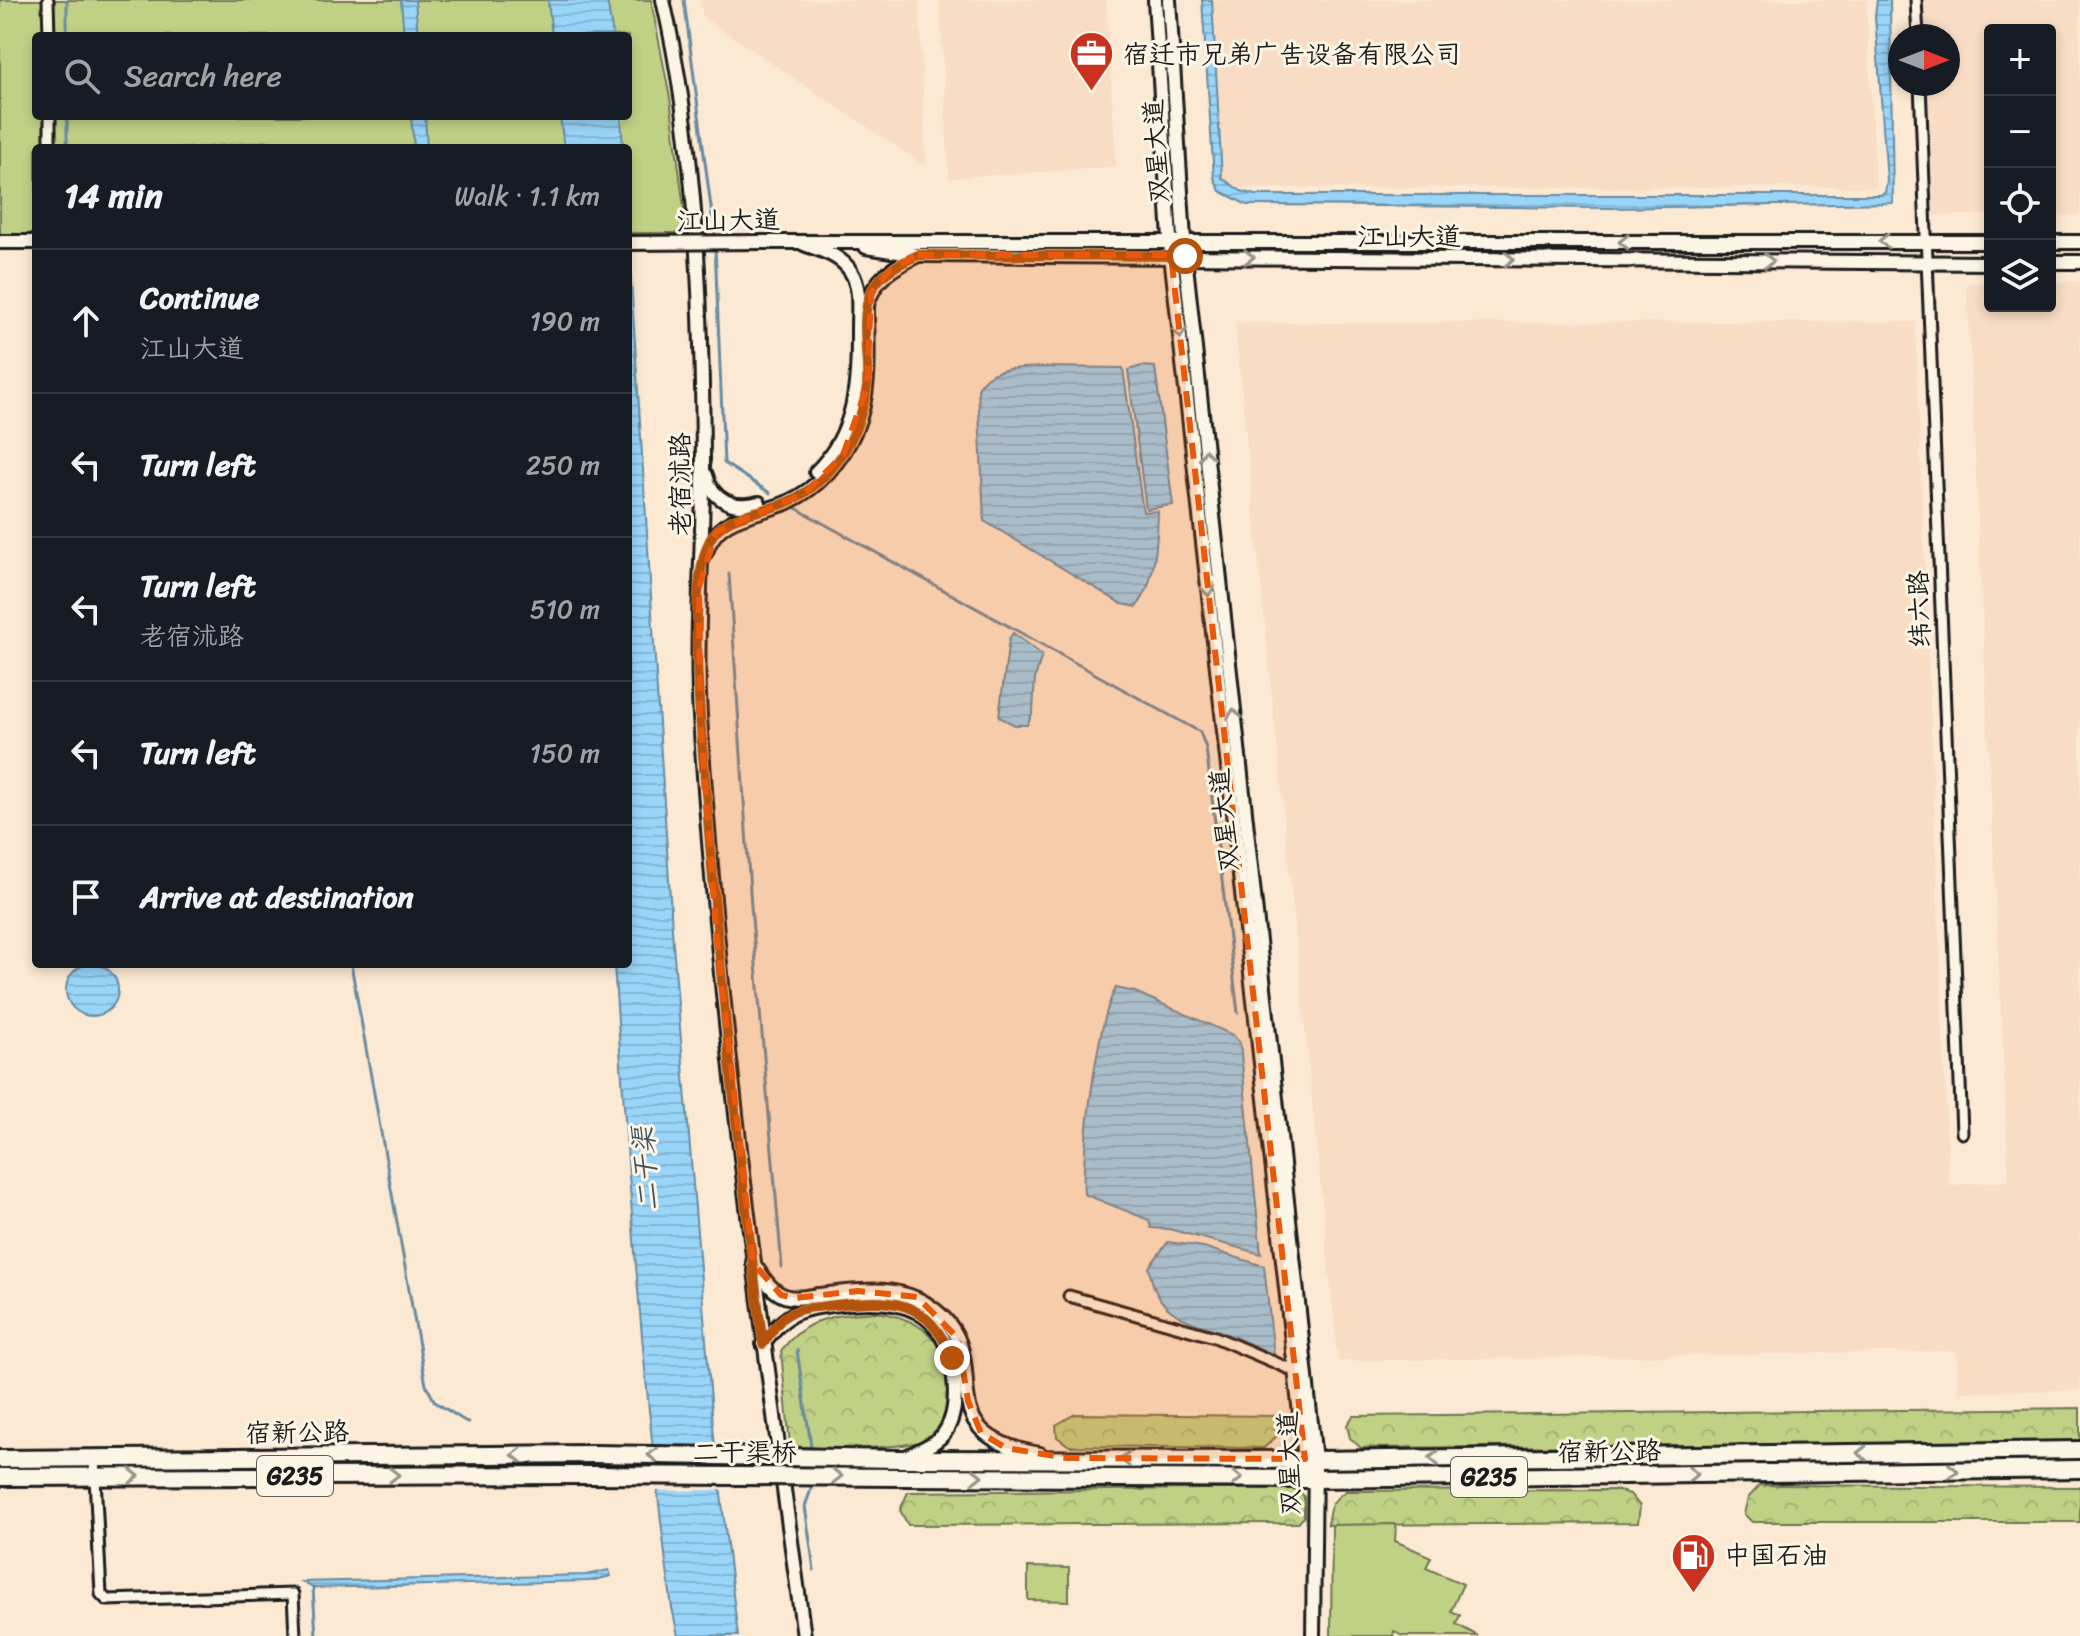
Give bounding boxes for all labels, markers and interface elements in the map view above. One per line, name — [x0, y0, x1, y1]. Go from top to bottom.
north arrow — [1888, 24, 1960, 96]
map controls — [1984, 24, 2056, 312]
button: + — [1984, 24, 2056, 96]
office icon: 宿迁市兄弟广告设备有限公司 — [1068, 30, 1116, 93]
place label: 宿迁市兄弟广告设备有限公司 — [1123, 31, 1461, 77]
search box — [32, 32, 632, 120]
text: Search here — [124, 49, 282, 103]
icon: search — [60, 54, 104, 98]
button: − — [1984, 96, 2056, 168]
street label: 双星大道 — [1129, 98, 1183, 204]
text: 14 min — [64, 166, 163, 226]
button: locate — [1984, 168, 2056, 240]
text: Walk · 1.1 km — [455, 173, 600, 219]
street label: 江山大道 — [676, 196, 780, 244]
street label: 江山大道 — [1357, 213, 1461, 259]
one-way arrow — [1877, 232, 1890, 250]
one-way arrow — [1617, 233, 1630, 251]
route start — [1167, 238, 1203, 274]
button: layers — [1984, 240, 2056, 312]
one-way arrow — [1243, 248, 1256, 266]
one-way arrow — [1503, 250, 1516, 268]
one-way arrow — [1763, 253, 1776, 270]
text: Continue — [140, 271, 259, 325]
text: 190 m — [530, 298, 600, 344]
icon: ahead — [64, 299, 108, 343]
text: 江山大道 — [140, 325, 244, 371]
one-way arrow — [1171, 327, 1188, 340]
street label: 老宿沭路 — [657, 432, 703, 536]
text: Turn left — [140, 438, 256, 492]
text: 250 m — [526, 442, 600, 488]
icon: left — [64, 443, 108, 487]
one-way arrow — [1198, 448, 1215, 461]
text: Turn left — [140, 559, 256, 613]
street label: 纬六路 — [1895, 569, 1943, 649]
one-way arrow — [1200, 585, 1217, 598]
text: 510 m — [530, 586, 600, 632]
icon: left — [64, 587, 108, 631]
text: 老宿沭路 — [140, 613, 244, 659]
one-way arrow — [1226, 707, 1243, 720]
text: Turn left — [140, 726, 256, 780]
text: 150 m — [530, 730, 600, 776]
icon: left — [64, 731, 108, 775]
street label: 双星大道 — [1196, 766, 1252, 874]
text: Arrive at destination — [140, 870, 414, 924]
icon: arrive — [64, 875, 108, 919]
water label: 二干渠 — [618, 1123, 673, 1213]
route end — [934, 1340, 970, 1376]
street label: 宿新公路 — [245, 1408, 349, 1456]
street label: 双星大道 — [1264, 1410, 1314, 1516]
street label: 宿新公路 — [1557, 1427, 1661, 1475]
street label: 二干渠桥 — [693, 1429, 797, 1475]
one-way arrow — [1855, 1444, 1868, 1462]
one-way arrow — [510, 1446, 523, 1463]
one-way arrow — [646, 1446, 659, 1464]
one-way arrow — [1427, 1449, 1440, 1467]
one-way arrow — [1118, 1450, 1131, 1467]
road number: G235 — [257, 1456, 333, 1496]
road number: G235 — [1451, 1457, 1527, 1497]
one-way arrow — [1947, 1462, 1960, 1480]
one-way arrow — [1687, 1465, 1700, 1483]
one-way arrow — [388, 1466, 401, 1484]
one-way arrow — [128, 1467, 141, 1485]
one-way arrow — [831, 1467, 844, 1485]
one-way arrow — [971, 1467, 984, 1485]
one-way arrow — [1231, 1469, 1244, 1487]
fuel station icon: 中国石油 — [1669, 1531, 1717, 1594]
place label: 中国石油 — [1724, 1532, 1828, 1578]

